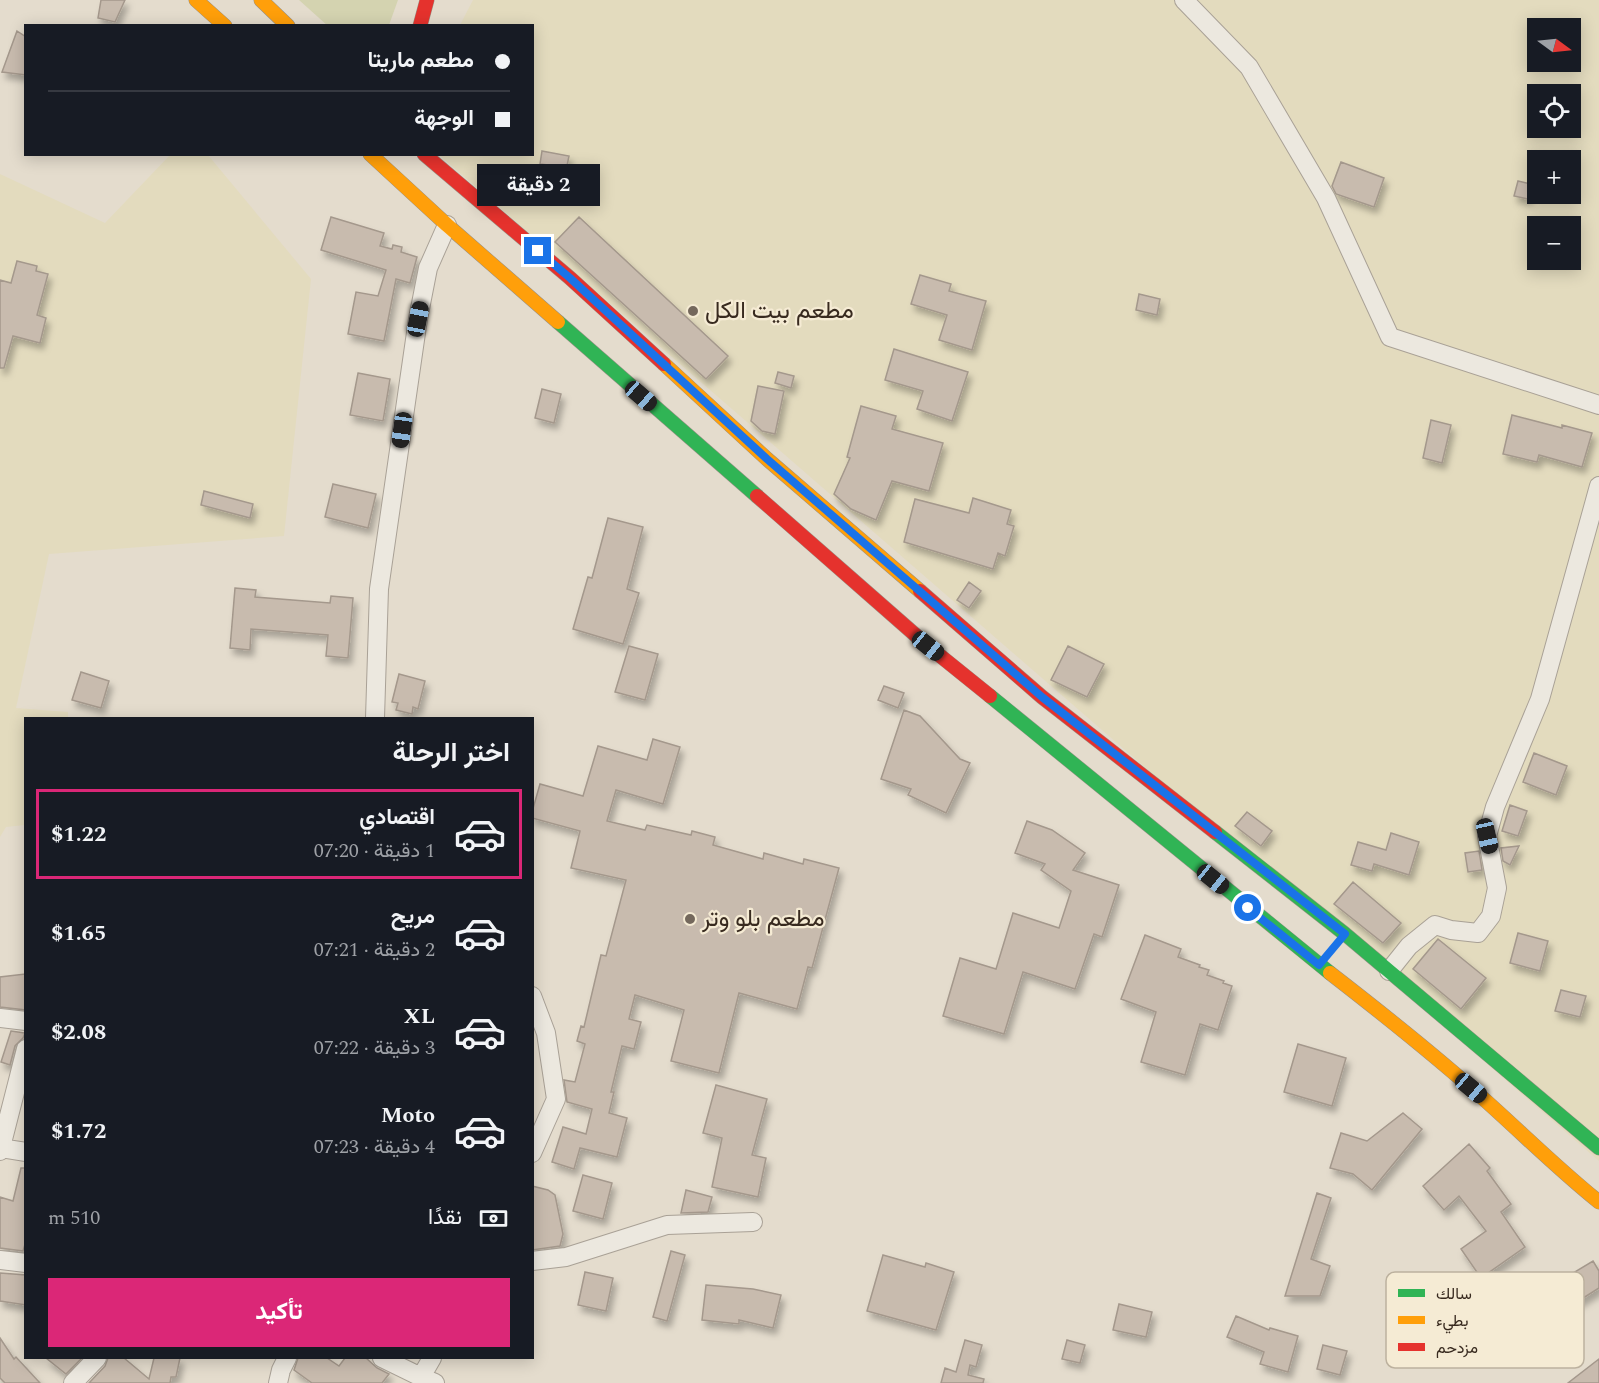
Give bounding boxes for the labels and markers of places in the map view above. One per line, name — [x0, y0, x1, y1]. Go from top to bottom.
place label: مطعم بيت الكل — [705, 293, 854, 329]
marker: مطعم بيت الكل — [686, 304, 700, 318]
place label: مطعم بلو وتر — [701, 901, 825, 937]
marker: مطعم بلو وتر — [683, 912, 697, 926]

